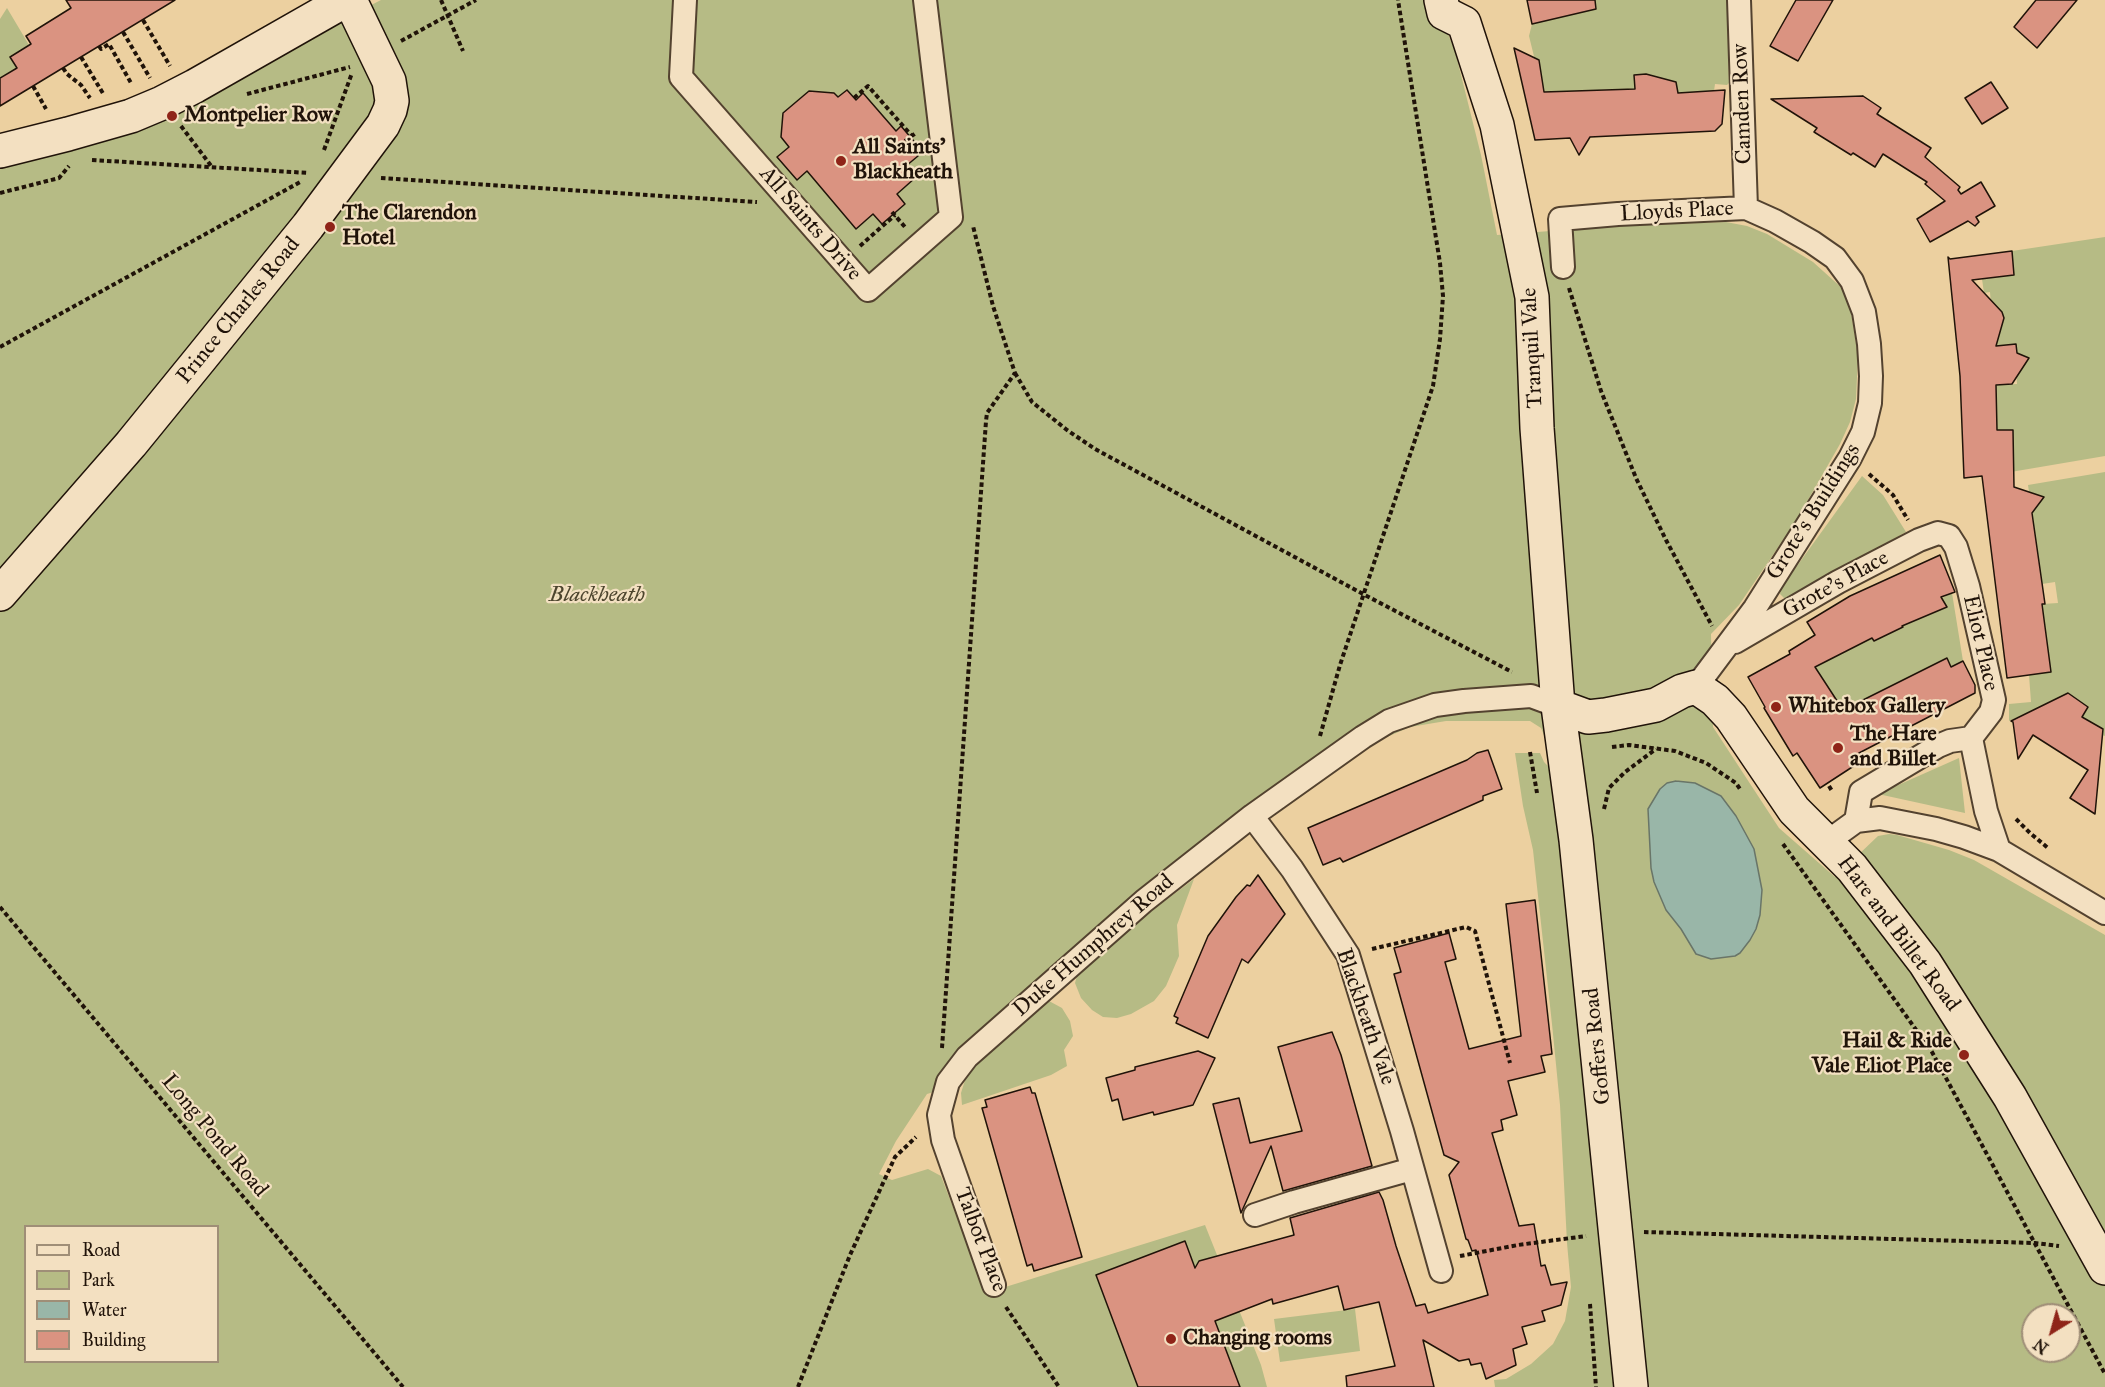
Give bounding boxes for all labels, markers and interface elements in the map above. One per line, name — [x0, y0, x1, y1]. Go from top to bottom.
street label: Camden Row — [1728, 43, 1758, 165]
place label: Montpelier Row — [184, 103, 332, 129]
marker: Montpelier Row — [165, 109, 179, 123]
place label: All Saints' Blackheath — [853, 135, 953, 186]
marker: All Saints' Blackheath — [834, 154, 848, 168]
street label: All Saints Drive — [753, 162, 867, 286]
street label: Lloyds Place — [1620, 196, 1734, 228]
place label: The Clarendon Hotel — [342, 201, 477, 252]
marker: The Clarendon Hotel — [323, 220, 337, 234]
street label: Prince Charles Road — [172, 232, 306, 390]
street label: Tranquil Vale — [1517, 287, 1549, 409]
street label: Grote's Buildings — [1761, 439, 1867, 585]
street label: Grote's Place — [1779, 545, 1893, 625]
park label: Blackheath — [549, 583, 645, 609]
street label: Eliot Place — [1956, 592, 2004, 694]
place label: Whitebox Gallery — [1788, 694, 1945, 720]
marker: Whitebox Gallery — [1769, 700, 1783, 714]
place label: The Hare and Billet — [1850, 722, 1937, 774]
marker: The Hare and Billet — [1831, 741, 1845, 755]
street label: Hare and Billet Road — [1831, 851, 1965, 1017]
street label: Duke Humphrey Road — [1008, 869, 1180, 1023]
street label: Blackheath Vale — [1329, 945, 1401, 1089]
street label: Goffers Road — [1579, 986, 1617, 1106]
place label: Hail & Ride Vale Eliot Place — [1812, 1029, 1952, 1080]
marker: Hail & Ride Vale Eliot Place — [1957, 1048, 1971, 1062]
street label: Long Pond Road — [155, 1069, 273, 1203]
street label: Talbot Place — [948, 1184, 1012, 1296]
legend — [24, 1225, 219, 1363]
text: Road — [82, 1239, 120, 1261]
text: Park — [82, 1269, 115, 1291]
text: Water — [82, 1299, 126, 1321]
north arrow — [2021, 1303, 2081, 1363]
place label: Changing rooms — [1183, 1326, 1332, 1352]
text: Building — [82, 1329, 145, 1351]
marker: Changing rooms — [1164, 1332, 1178, 1346]
text: N — [2030, 1335, 2052, 1358]

